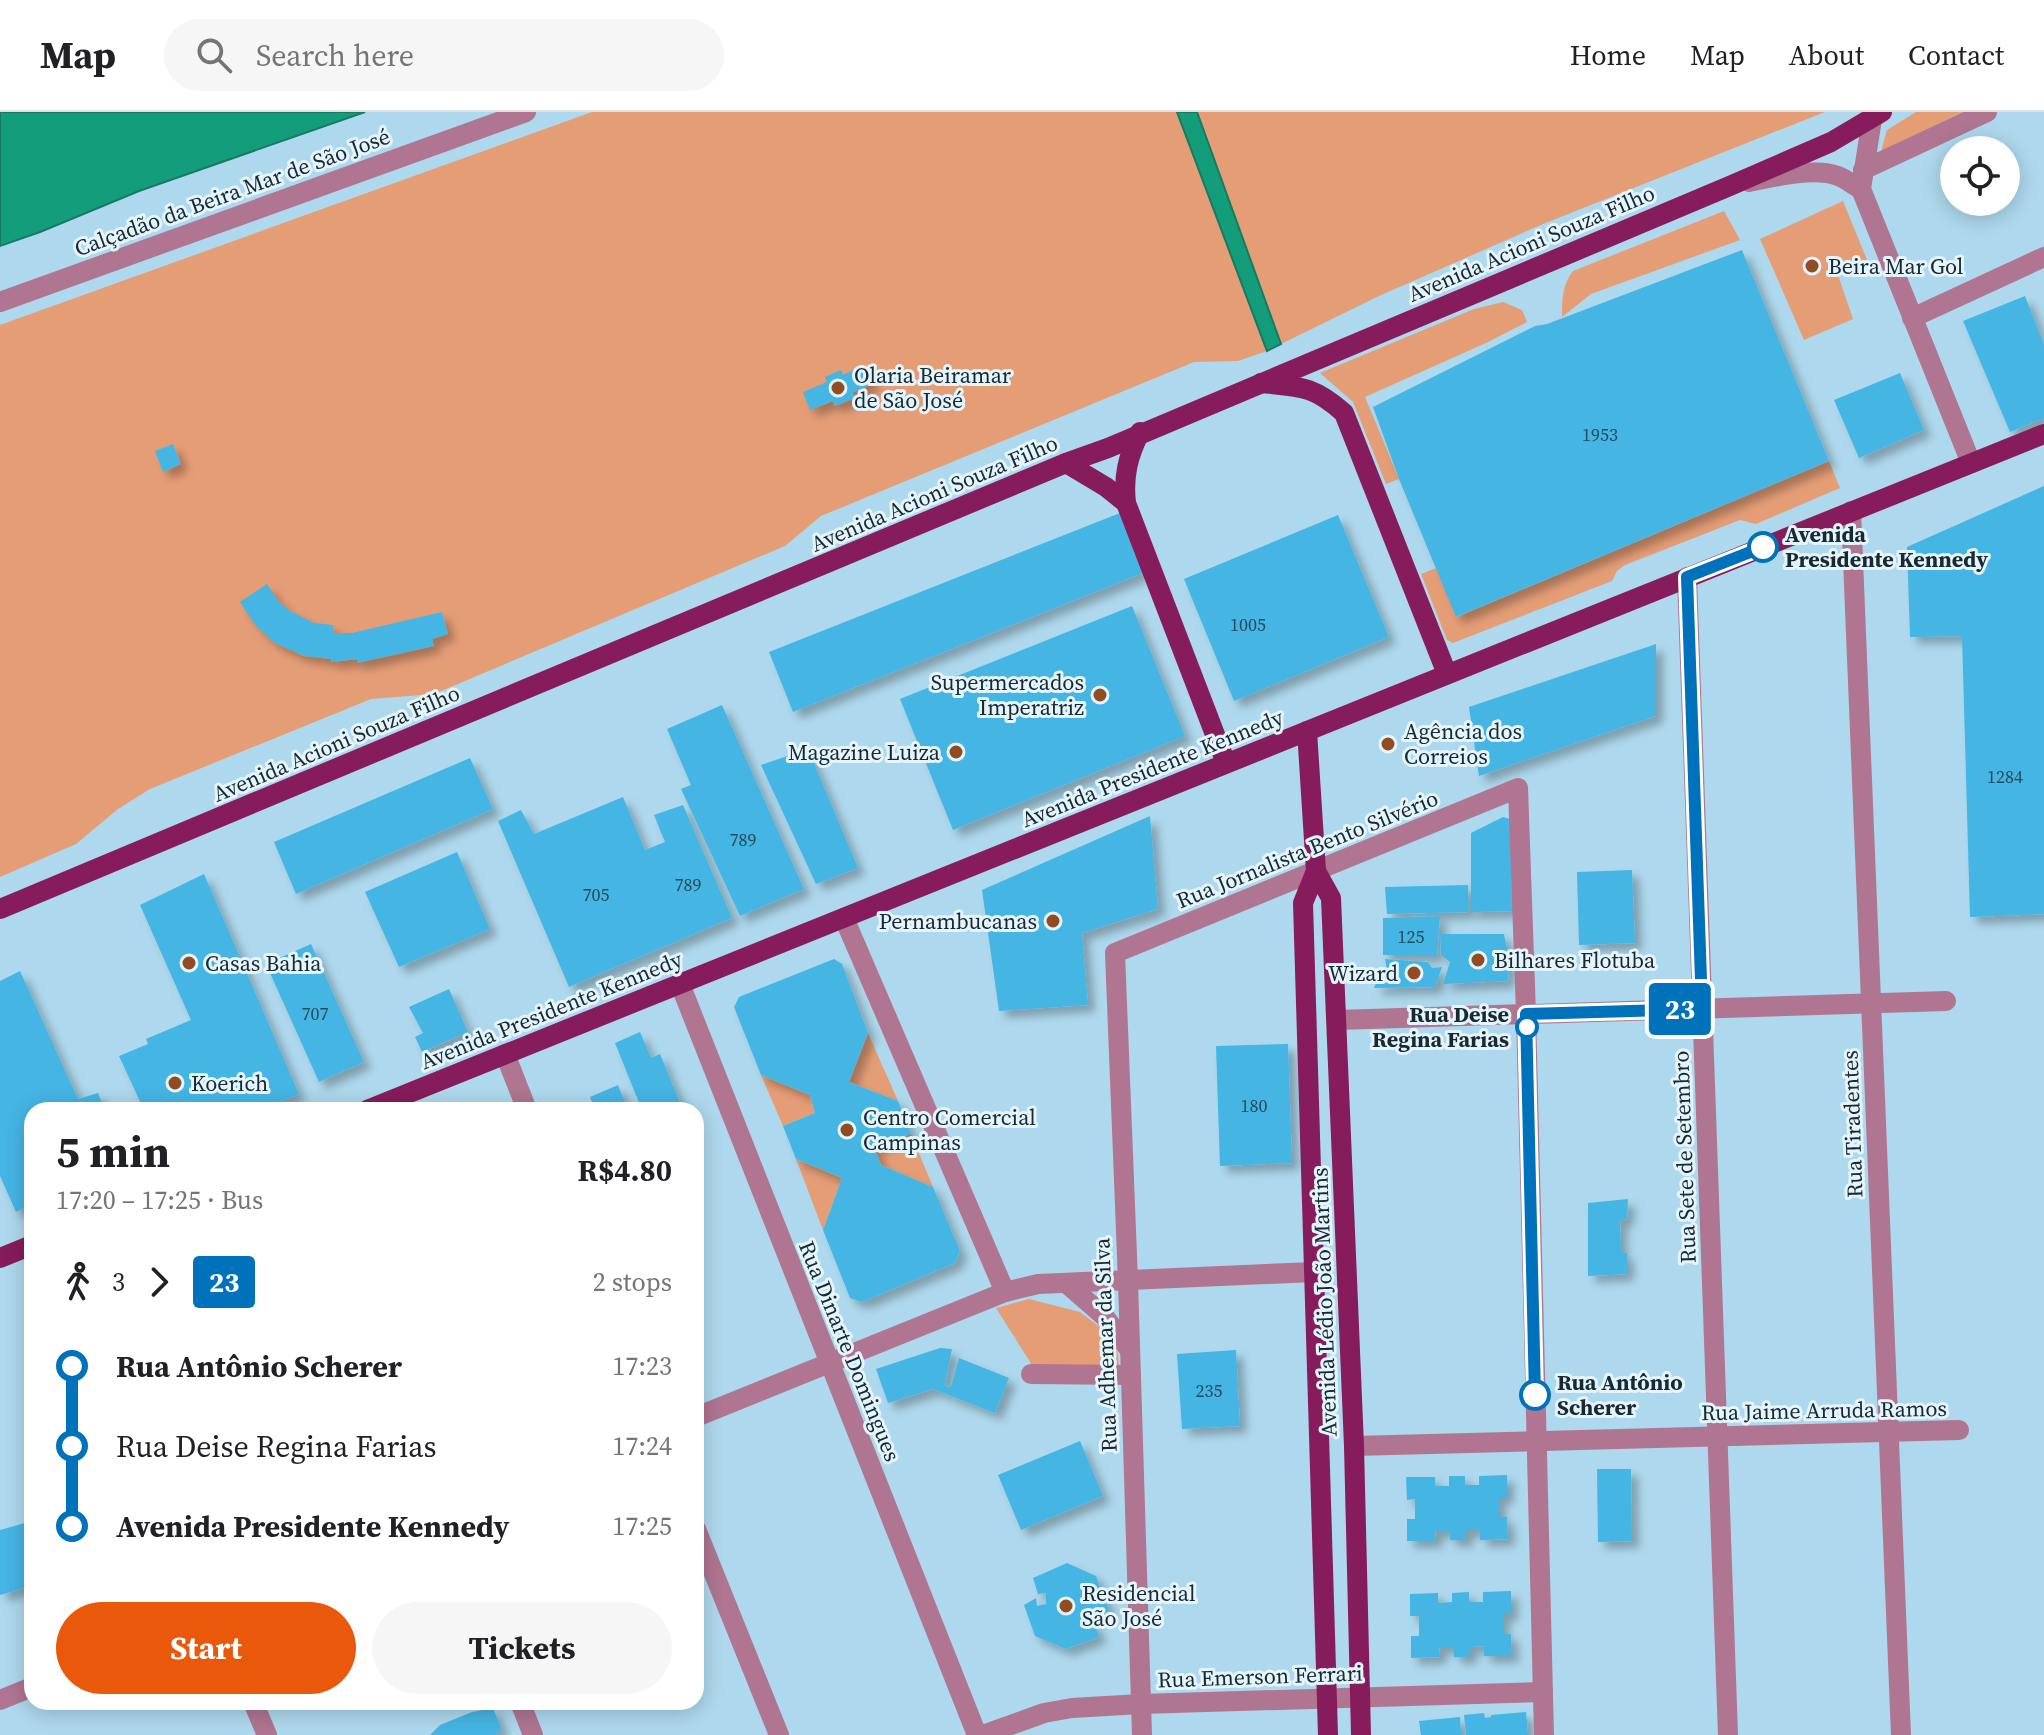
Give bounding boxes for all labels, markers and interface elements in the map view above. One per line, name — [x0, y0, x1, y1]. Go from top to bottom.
search box — [164, 19, 724, 91]
text: Map — [40, 29, 116, 81]
icon: search — [192, 33, 236, 77]
text: Search here — [256, 35, 414, 76]
text: Home — [1570, 36, 1646, 74]
text: Map — [1690, 36, 1745, 74]
text: About — [1789, 36, 1864, 74]
text: Contact — [1908, 36, 2004, 74]
street label: Calçadão da Beira Mar de São José — [70, 121, 394, 263]
map controls — [1940, 136, 2020, 216]
button: locate — [1940, 136, 2020, 216]
street label: Avenida Acioni Souza Filho — [1403, 177, 1659, 309]
place label: Beira Mar Gol — [1828, 251, 1963, 281]
marker: Beira Mar Gol — [1803, 257, 1821, 275]
place label: Olaria Beiramar de São José — [854, 360, 1012, 415]
marker: Olaria Beiramar de São José — [829, 379, 847, 397]
house number: 1953 — [1582, 422, 1618, 447]
street label: Avenida Acioni Souza Filho — [806, 427, 1062, 559]
place label: Avenida Presidente Kennedy — [1785, 519, 1988, 574]
marker: Avenida Presidente Kennedy — [1748, 532, 1778, 562]
house number: 1005 — [1230, 612, 1266, 637]
place label: Supermercados Imperatriz — [931, 667, 1084, 722]
street label: Avenida Acioni Souza Filho — [208, 677, 464, 809]
marker: Supermercados Imperatriz — [1091, 686, 1109, 704]
street label: Avenida Presidente Kennedy — [1017, 701, 1288, 834]
place label: Agência dos Correios — [1404, 716, 1522, 771]
marker: Agência dos Correios — [1379, 735, 1397, 753]
place label: Magazine Luiza — [788, 737, 941, 767]
marker: Magazine Luiza — [947, 743, 965, 761]
house number: 1284 — [1987, 764, 2023, 789]
street label: Rua Jornalista Bento Silvério — [1172, 783, 1442, 915]
house number: 789 — [730, 827, 757, 852]
house number: 789 — [675, 872, 702, 897]
house number: 705 — [583, 882, 610, 907]
place label: Pernambucanas — [879, 906, 1037, 936]
marker: Pernambucanas — [1044, 912, 1062, 930]
house number: 125 — [1398, 924, 1425, 949]
street label: Avenida Presidente Kennedy — [416, 943, 687, 1076]
place label: Bilhares Flotuba — [1494, 945, 1656, 975]
place label: Casas Bahia — [205, 948, 322, 978]
marker: Bilhares Flotuba — [1469, 951, 1487, 969]
marker: Casas Bahia — [180, 954, 198, 972]
place label: Wizard — [1328, 958, 1399, 988]
marker: Wizard — [1405, 964, 1423, 982]
line badge: 23 — [1644, 983, 1716, 1035]
text: 23 — [1665, 990, 1695, 1028]
place label: Rua Deise Regina Farias — [1372, 999, 1509, 1054]
house number: 707 — [302, 1001, 329, 1026]
marker: Rua Deise Regina Farias — [1516, 1016, 1538, 1038]
street label: Rua Sete de Setembro — [1665, 1050, 1703, 1264]
street label: Rua Tiradentes — [1834, 1050, 1870, 1198]
place label: Koerich — [191, 1068, 268, 1098]
marker: Koerich — [166, 1074, 184, 1092]
house number: 180 — [1241, 1093, 1268, 1118]
place label: Centro Comercial Campinas — [863, 1102, 1036, 1157]
text: 5 min — [56, 1121, 170, 1182]
marker: Centro Comercial Campinas — [838, 1121, 856, 1139]
text: R$4.80 — [577, 1150, 672, 1191]
street label: Avenida Lédio João Martins — [1304, 1167, 1344, 1437]
text: 17:20 – 17:25 · Bus — [56, 1182, 263, 1218]
street label: Rua Dinarte Domingues — [792, 1236, 908, 1466]
street label: Rua Adhemar da Silva — [1086, 1237, 1124, 1453]
icon: walk — [56, 1260, 100, 1304]
icon: forward — [137, 1260, 181, 1304]
text: 23 — [209, 1263, 239, 1301]
text: 3 — [112, 1264, 125, 1300]
text: 2 stops — [593, 1264, 672, 1300]
text: Rua Antônio Scherer — [116, 1346, 402, 1387]
text: 17:23 — [612, 1348, 672, 1384]
place label: Rua Antônio Scherer — [1557, 1367, 1683, 1422]
house number: 235 — [1196, 1378, 1223, 1403]
marker: Rua Antônio Scherer — [1520, 1380, 1550, 1410]
street label: Rua Jaime Arruda Ramos — [1701, 1393, 1947, 1427]
text: Rua Deise Regina Farias — [116, 1426, 436, 1467]
text: 17:24 — [612, 1428, 672, 1464]
text: Avenida Presidente Kennedy — [116, 1506, 510, 1547]
text: 17:25 — [612, 1508, 672, 1544]
place label: Residencial São José — [1082, 1578, 1196, 1633]
marker: Residencial São José — [1057, 1597, 1075, 1615]
button: Start — [56, 1602, 356, 1694]
button: Tickets — [372, 1602, 672, 1694]
street label: Rua Emerson Ferrari — [1157, 1657, 1363, 1695]

